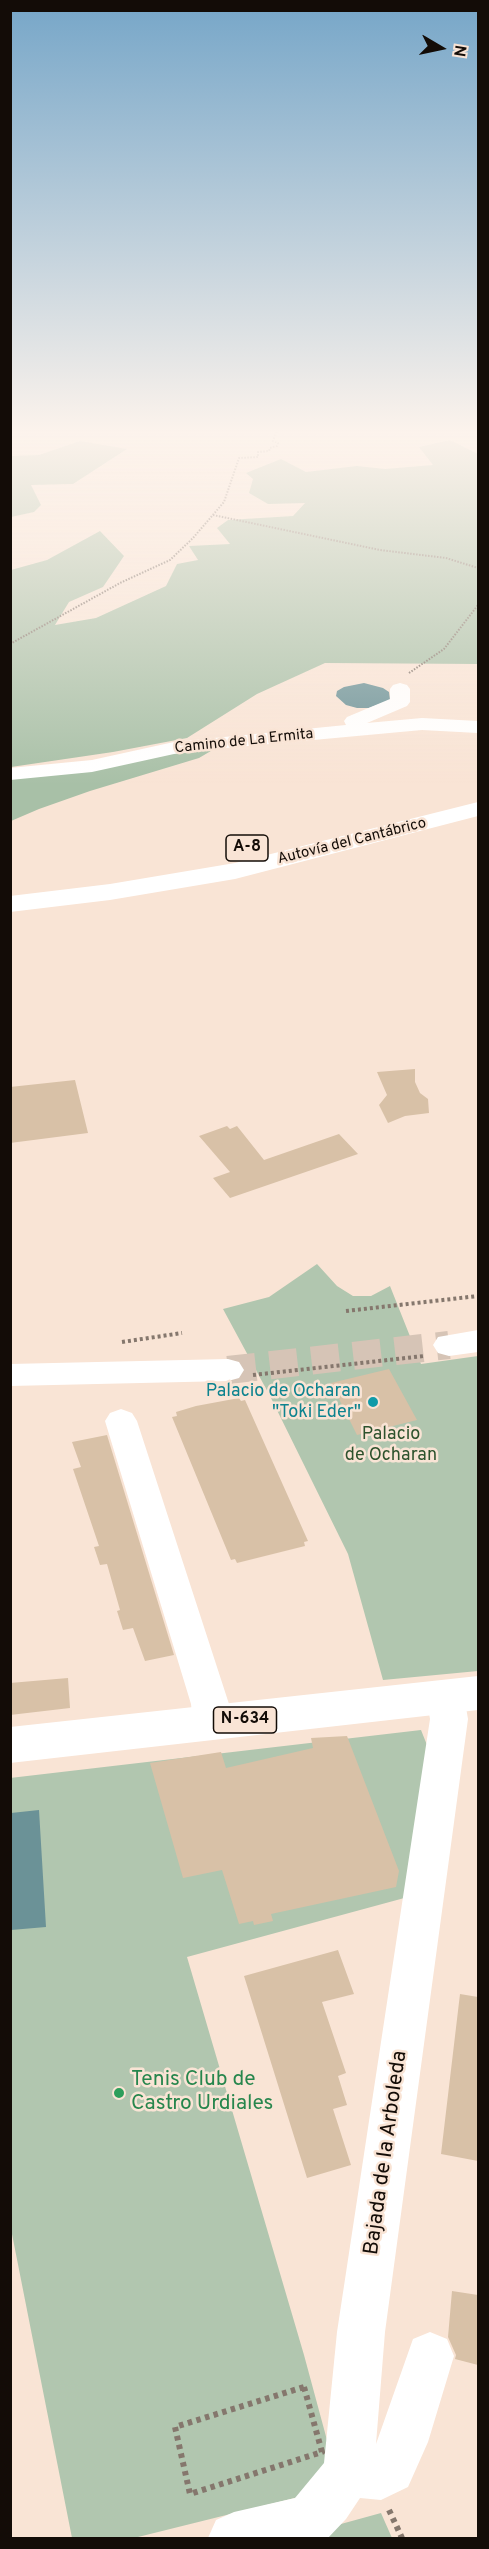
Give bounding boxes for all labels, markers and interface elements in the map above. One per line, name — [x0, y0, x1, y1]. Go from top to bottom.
north arrow — [411, 18, 471, 78]
text: N — [448, 44, 470, 58]
street label: Camino de La Ermita — [174, 726, 314, 758]
street label: Autovía del Cantábrico — [276, 815, 428, 869]
road number: A-8 — [226, 835, 268, 861]
place label: Palacio de Ocharan "Toki Eder" — [206, 1381, 361, 1424]
marker: Palacio de Ocharan "Toki Eder" — [366, 1395, 380, 1409]
park label: Palacio de Ocharan — [345, 1424, 437, 1466]
road number: N-634 — [214, 1707, 276, 1733]
street label: Bajada de la Arboleda — [360, 2049, 414, 2257]
place label: Tenis Club de Castro Urdiales — [131, 2068, 273, 2118]
marker: Tenis Club de Castro Urdiales — [112, 2086, 126, 2100]

